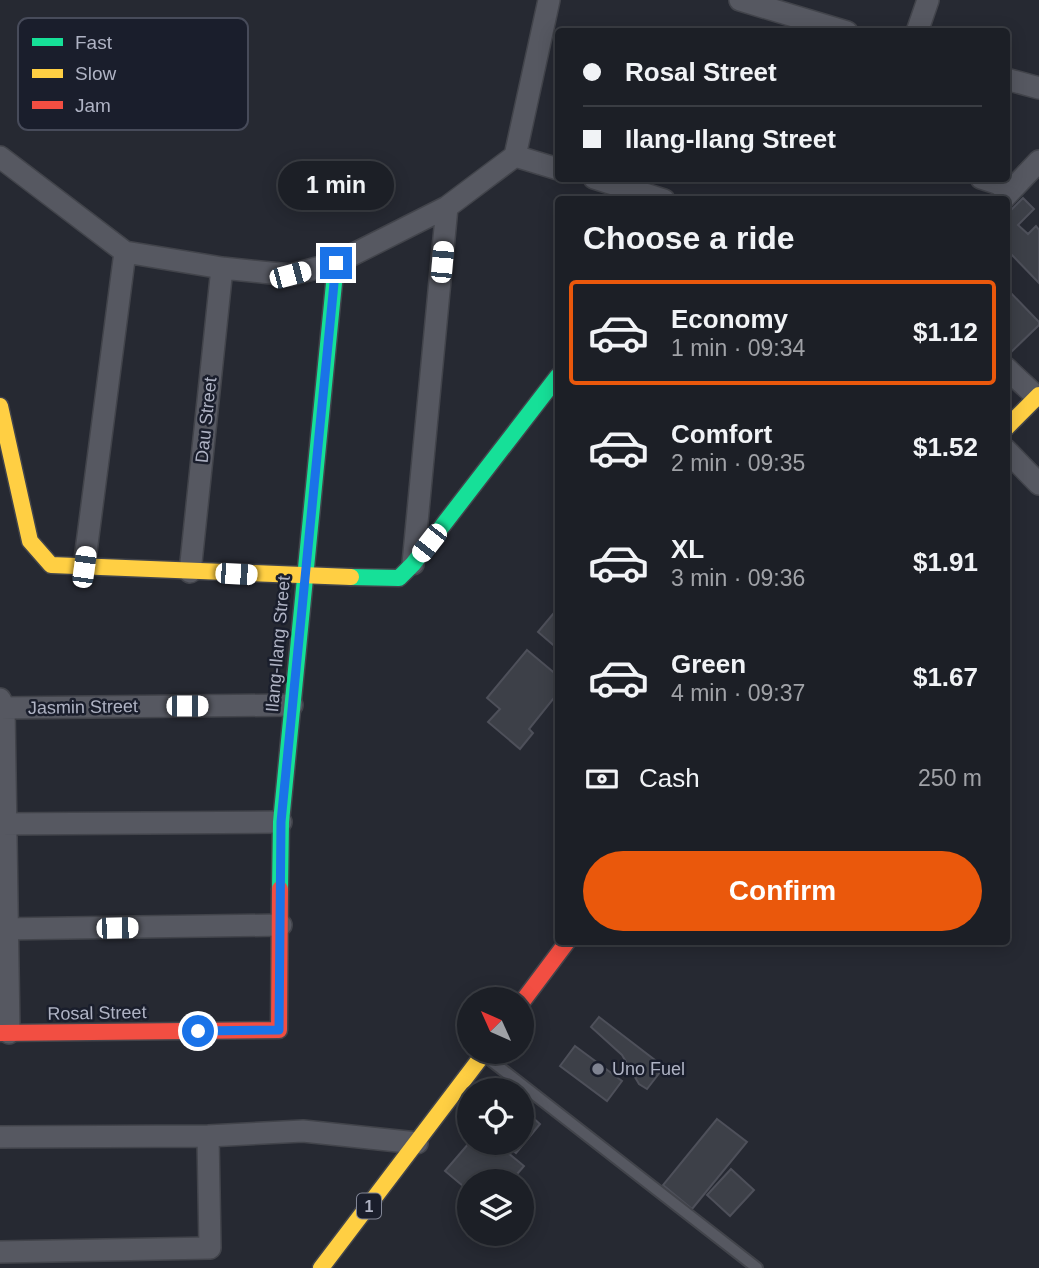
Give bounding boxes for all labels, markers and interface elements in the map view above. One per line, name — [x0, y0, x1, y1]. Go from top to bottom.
legend — [18, 18, 248, 130]
text: Fast — [75, 32, 113, 53]
text: Rosal Street — [625, 57, 777, 87]
text: Slow — [75, 63, 116, 84]
text: Jam — [75, 95, 111, 116]
text: Ilang-Ilang Street — [625, 124, 836, 154]
callout: 1 min — [278, 162, 394, 210]
text: 1 min — [306, 172, 366, 198]
text: Choose a ride — [583, 220, 795, 256]
car — [430, 240, 455, 284]
route end — [320, 247, 352, 279]
car — [267, 259, 314, 291]
icon: car — [587, 301, 650, 364]
text: Economy — [671, 304, 788, 334]
text: $1.12 — [913, 317, 978, 347]
text: 1 min · 09:34 — [671, 335, 805, 361]
street label: Dau Street — [192, 376, 220, 464]
icon: car — [587, 416, 650, 479]
text: Comfort — [671, 419, 772, 449]
text: $1.52 — [913, 432, 978, 462]
text: 2 min · 09:35 — [671, 450, 805, 476]
car — [408, 520, 451, 566]
icon: car — [587, 531, 650, 594]
text: XL — [671, 534, 704, 564]
car — [71, 545, 98, 589]
text: $1.91 — [913, 547, 978, 577]
car — [215, 562, 258, 586]
text: 3 min · 09:36 — [671, 565, 805, 591]
street label: Ilang-Ilang Street — [262, 575, 294, 713]
icon: car — [587, 646, 650, 709]
text: Green — [671, 649, 746, 679]
text: $1.67 — [913, 662, 978, 692]
text: 4 min · 09:37 — [671, 680, 805, 706]
street label: Jasmin Street — [28, 696, 138, 718]
car — [167, 696, 209, 717]
icon: cash — [583, 760, 621, 798]
text: Cash — [639, 763, 700, 793]
text: 250 m — [918, 765, 982, 791]
button: Confirm — [583, 851, 982, 931]
car — [96, 917, 139, 939]
north arrow — [457, 987, 534, 1064]
map controls — [457, 987, 534, 1246]
street label: Rosal Street — [47, 1002, 147, 1024]
route start — [182, 1015, 214, 1047]
place label: Uno Fuel — [612, 1059, 685, 1079]
marker: Uno Fuel — [590, 1061, 606, 1077]
button: locate — [457, 1078, 534, 1155]
button: layers — [457, 1169, 534, 1246]
road number: 1 — [357, 1194, 381, 1218]

